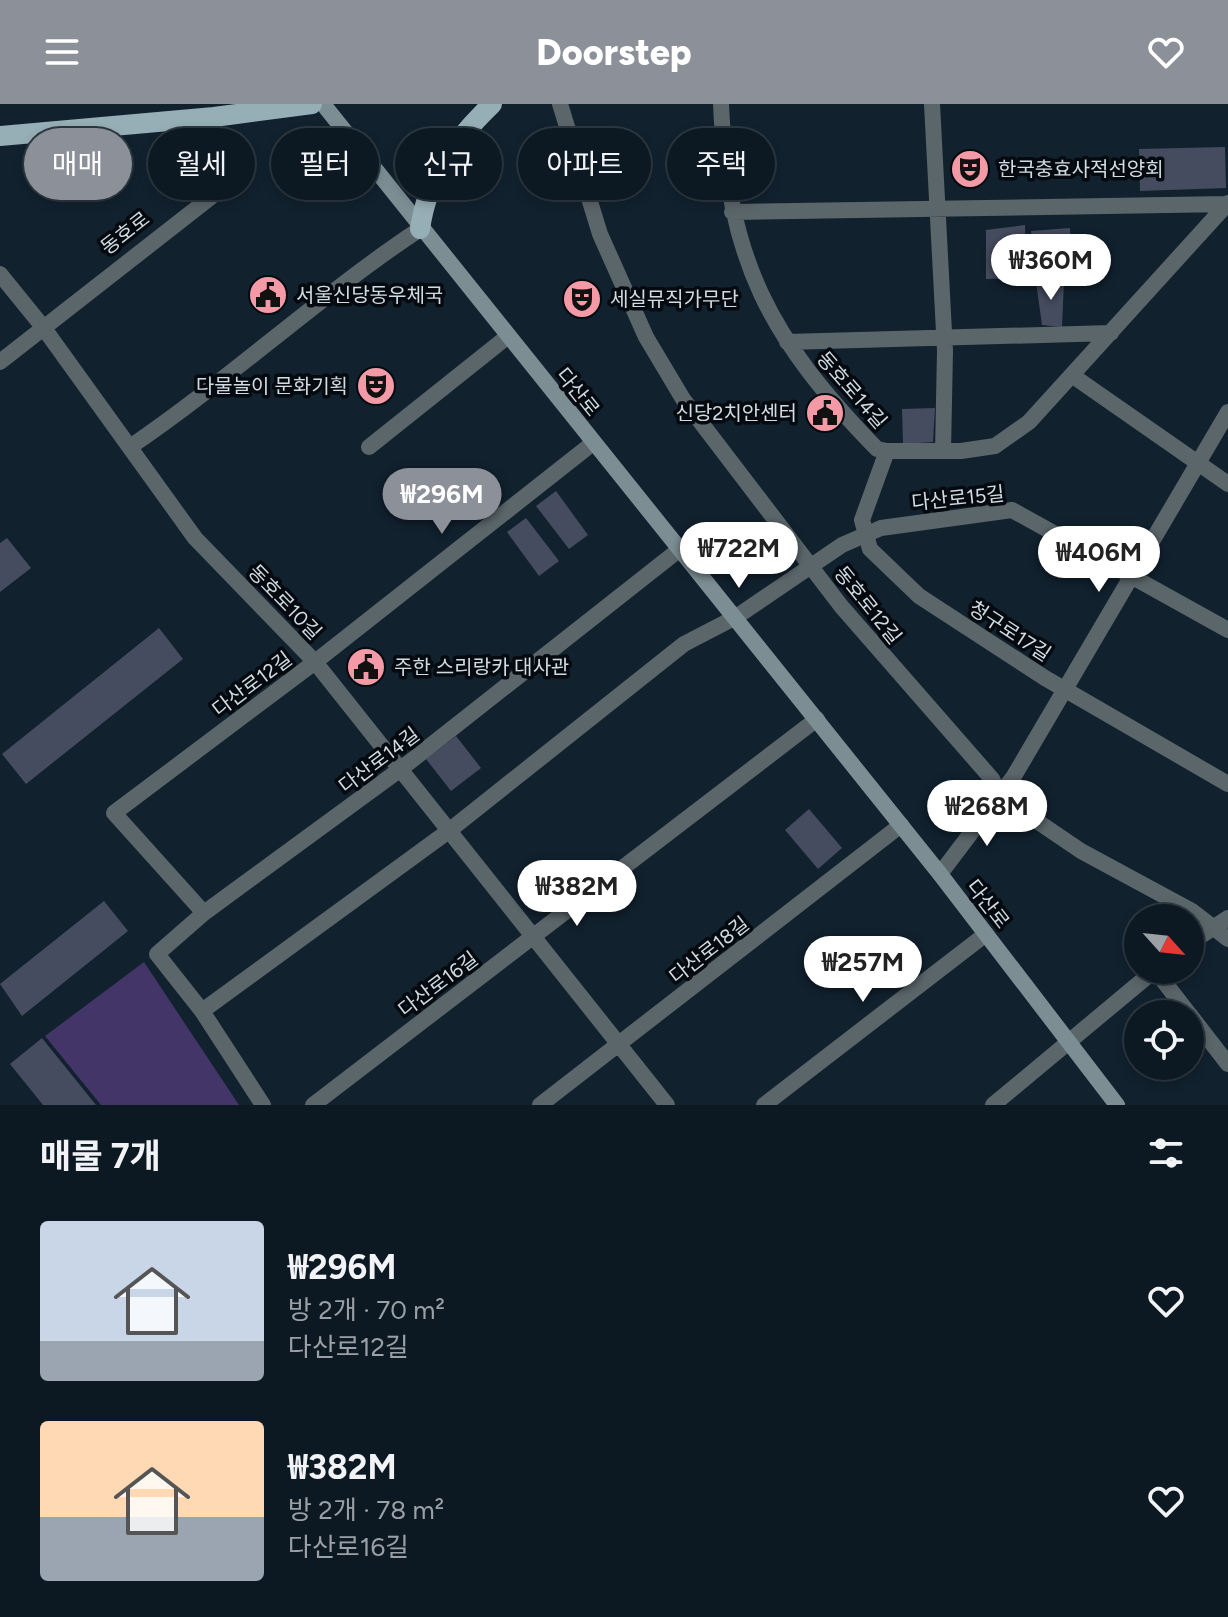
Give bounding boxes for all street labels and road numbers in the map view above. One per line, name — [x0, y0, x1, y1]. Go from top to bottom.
street label: 동호로 — [96, 207, 154, 259]
street label: 동호로14길 — [812, 347, 892, 433]
street label: 다산로 — [551, 363, 605, 421]
street label: 다산로15길 — [910, 481, 1006, 515]
street label: 동호로10길 — [243, 560, 327, 644]
street label: 동호로12길 — [829, 561, 907, 649]
street label: 청구로17길 — [965, 596, 1055, 666]
street label: 다산로12길 — [208, 646, 296, 722]
street label: 다산로14길 — [334, 722, 424, 798]
street label: 다산로 — [962, 875, 1014, 933]
street label: 다산로18길 — [665, 912, 753, 988]
street label: 다산로16길 — [394, 946, 482, 1022]

